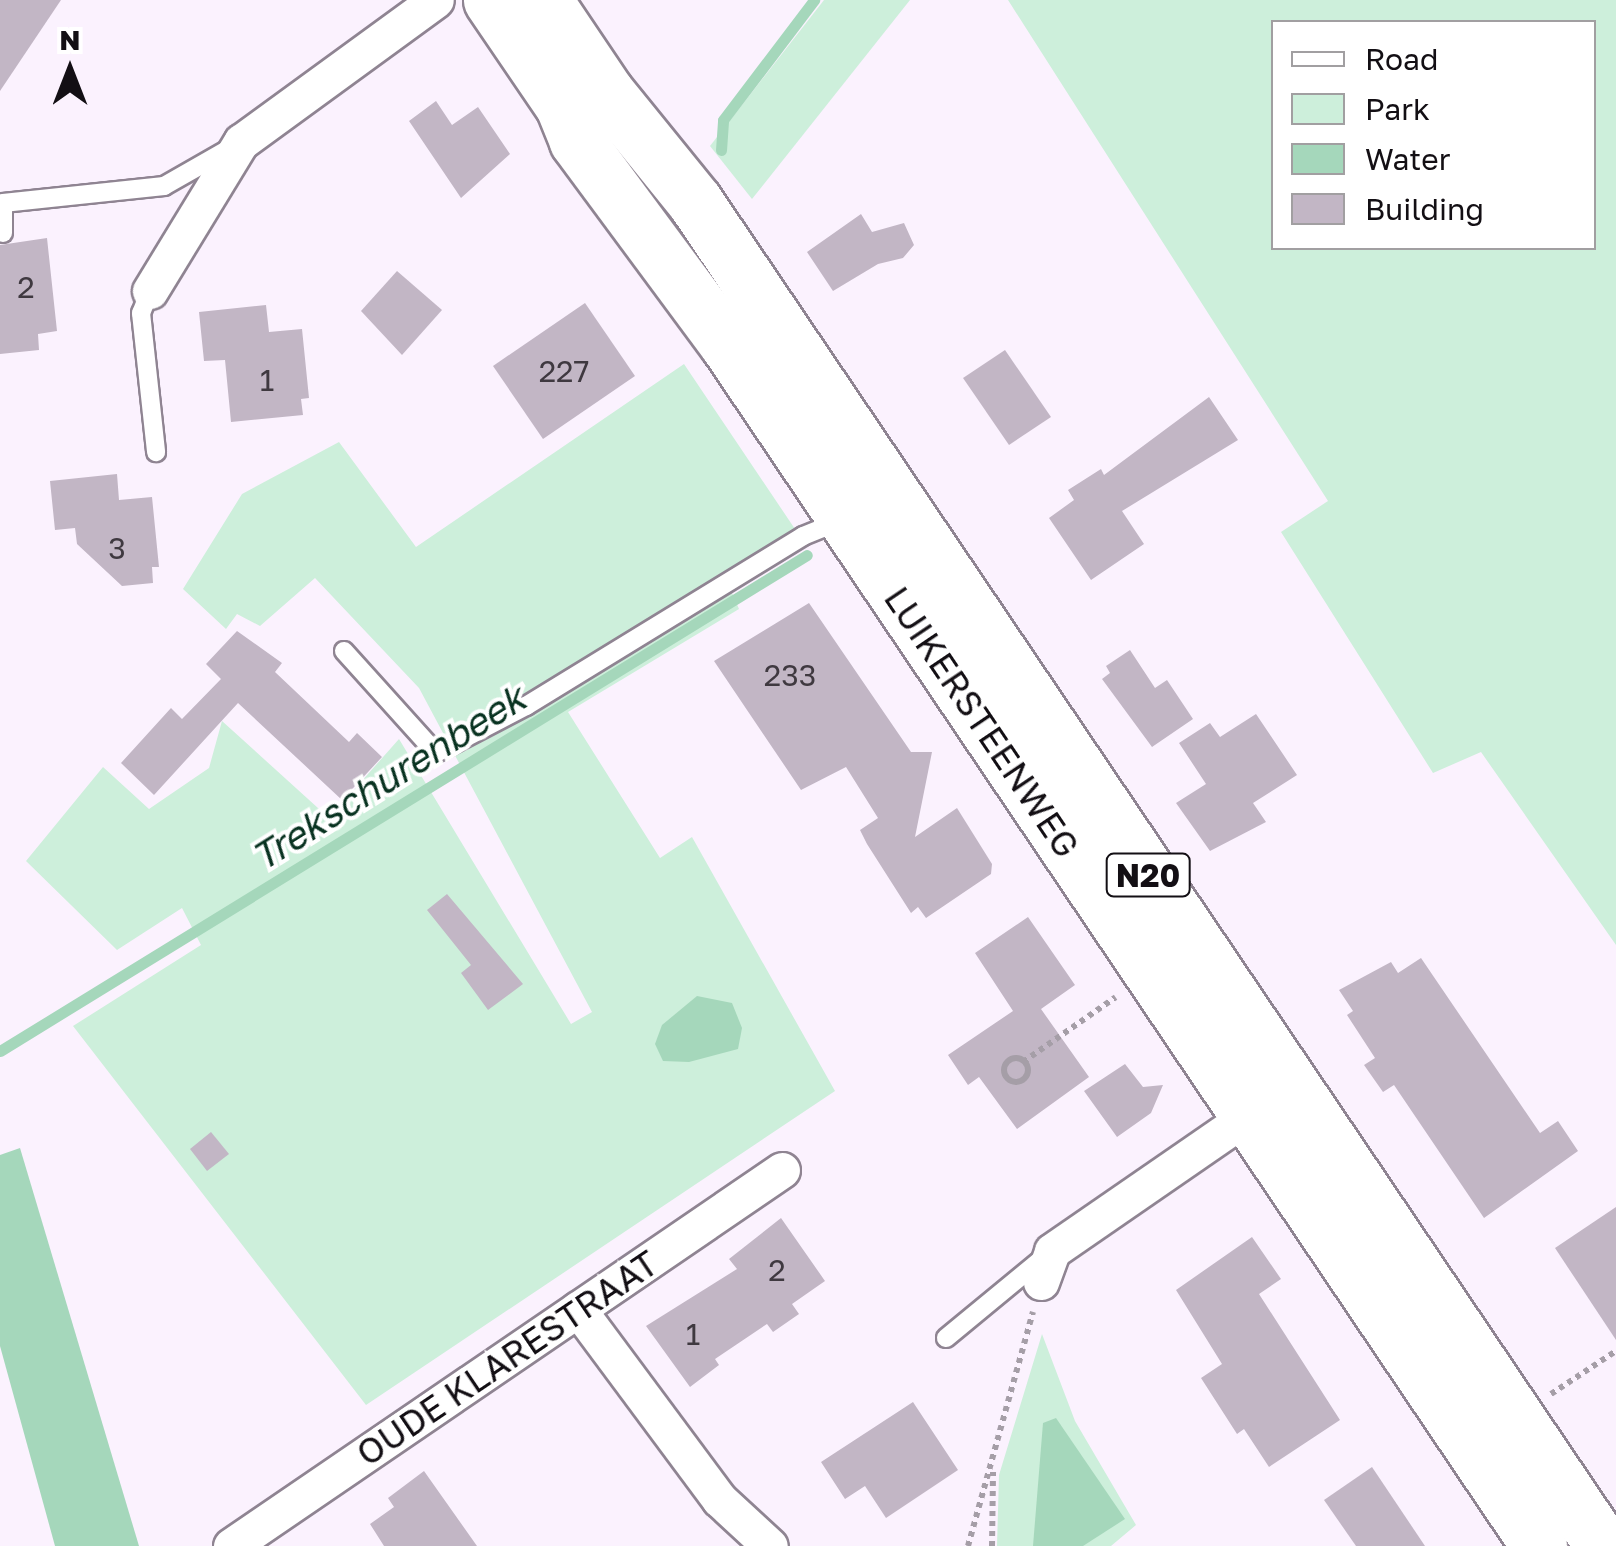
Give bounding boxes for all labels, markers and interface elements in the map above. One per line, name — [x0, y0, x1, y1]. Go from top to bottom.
north arrow — [20, 20, 120, 120]
legend — [1271, 20, 1596, 250]
text: N — [59, 23, 81, 56]
text: Road — [1365, 41, 1439, 77]
text: Park — [1365, 91, 1430, 127]
text: Water — [1365, 141, 1450, 177]
text: Building — [1365, 191, 1484, 227]
house number: 2 — [17, 269, 35, 305]
house number: 227 — [539, 353, 589, 389]
house number: 1 — [260, 362, 274, 398]
house number: 3 — [108, 530, 126, 566]
street label: LUIKERSTEENWEG — [876, 579, 1088, 865]
house number: 233 — [764, 657, 816, 693]
water label: Trekschurenbeek — [243, 674, 533, 880]
road number: N20 — [1106, 848, 1190, 902]
street label: OUDE KLARESTRAAT — [349, 1242, 665, 1474]
house number: 2 — [768, 1252, 786, 1288]
house number: 1 — [686, 1316, 700, 1352]

